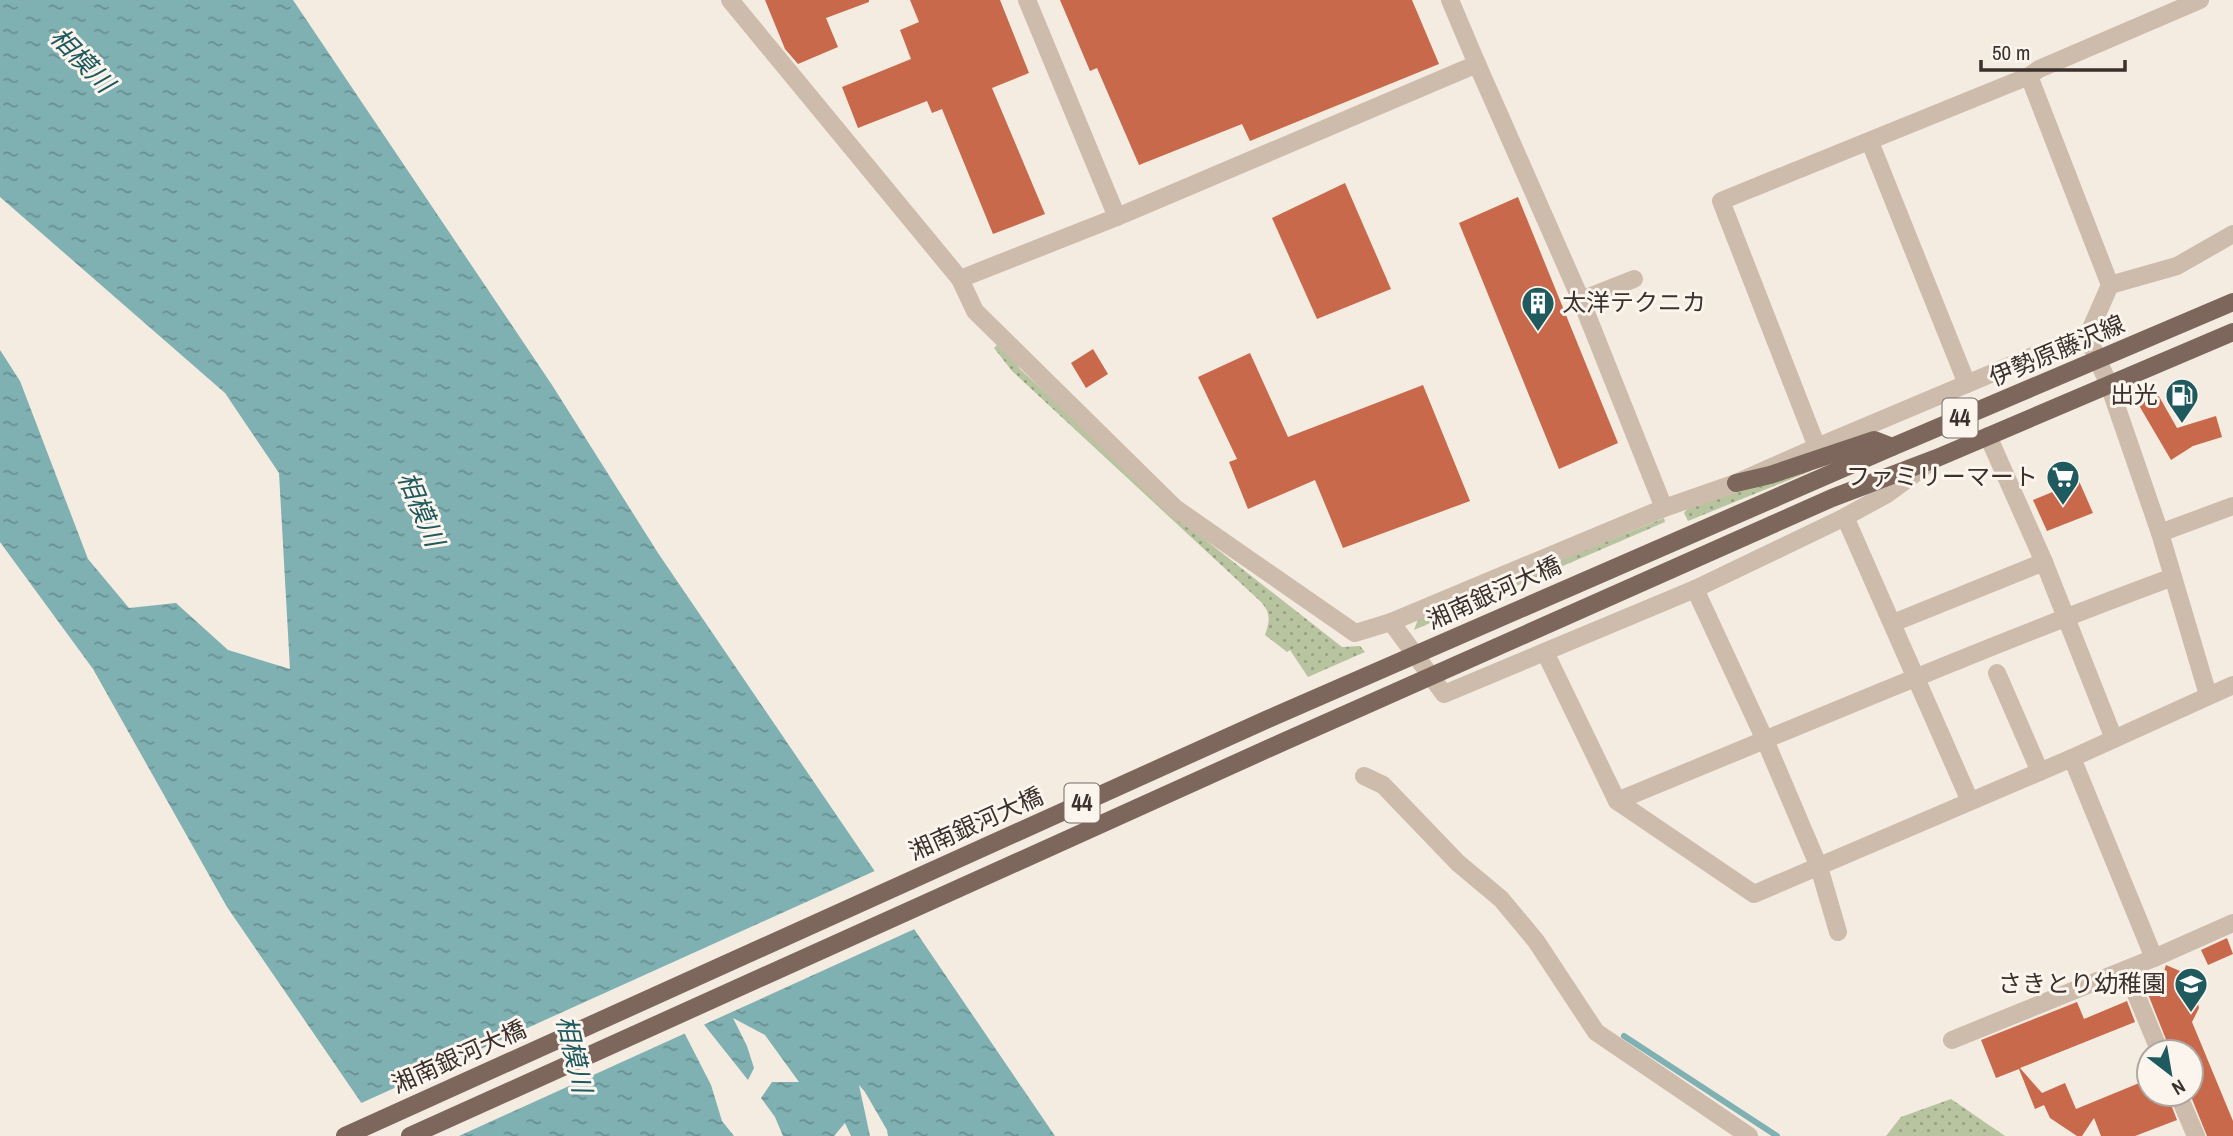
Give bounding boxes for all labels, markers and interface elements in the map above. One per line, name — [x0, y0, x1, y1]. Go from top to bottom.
water label: 相模川 — [43, 19, 124, 102]
scale bar — [1981, 28, 2124, 72]
text: 50 m — [1992, 38, 2030, 67]
building icon: 太洋テクニカ — [1519, 284, 1557, 333]
place label: 太洋テクニカ — [1562, 286, 1706, 318]
street label: 伊勢原藤沢線 — [1984, 307, 2129, 393]
fuel station icon: 出光 — [2163, 376, 2201, 425]
place label: 出光 — [2110, 378, 2158, 410]
road number: 44 — [1942, 398, 1978, 438]
supermarket icon: ファミリーマート — [2044, 458, 2082, 507]
place label: ファミリーマート — [1846, 460, 2038, 492]
water label: 相模川 — [390, 466, 454, 554]
street label: 湘南銀河大橋 — [1421, 548, 1566, 636]
street label: 湘南銀河大橋 — [903, 779, 1048, 867]
road number: 44 — [1064, 783, 1100, 822]
school or university icon: さきとり幼稚園 — [2172, 965, 2210, 1014]
place label: さきとり幼稚園 — [1998, 967, 2166, 999]
street label: 湘南銀河大橋 — [386, 1012, 531, 1100]
water label: 相模川 — [549, 1012, 601, 1099]
north arrow — [2135, 1038, 2205, 1108]
text: N — [2167, 1074, 2190, 1102]

